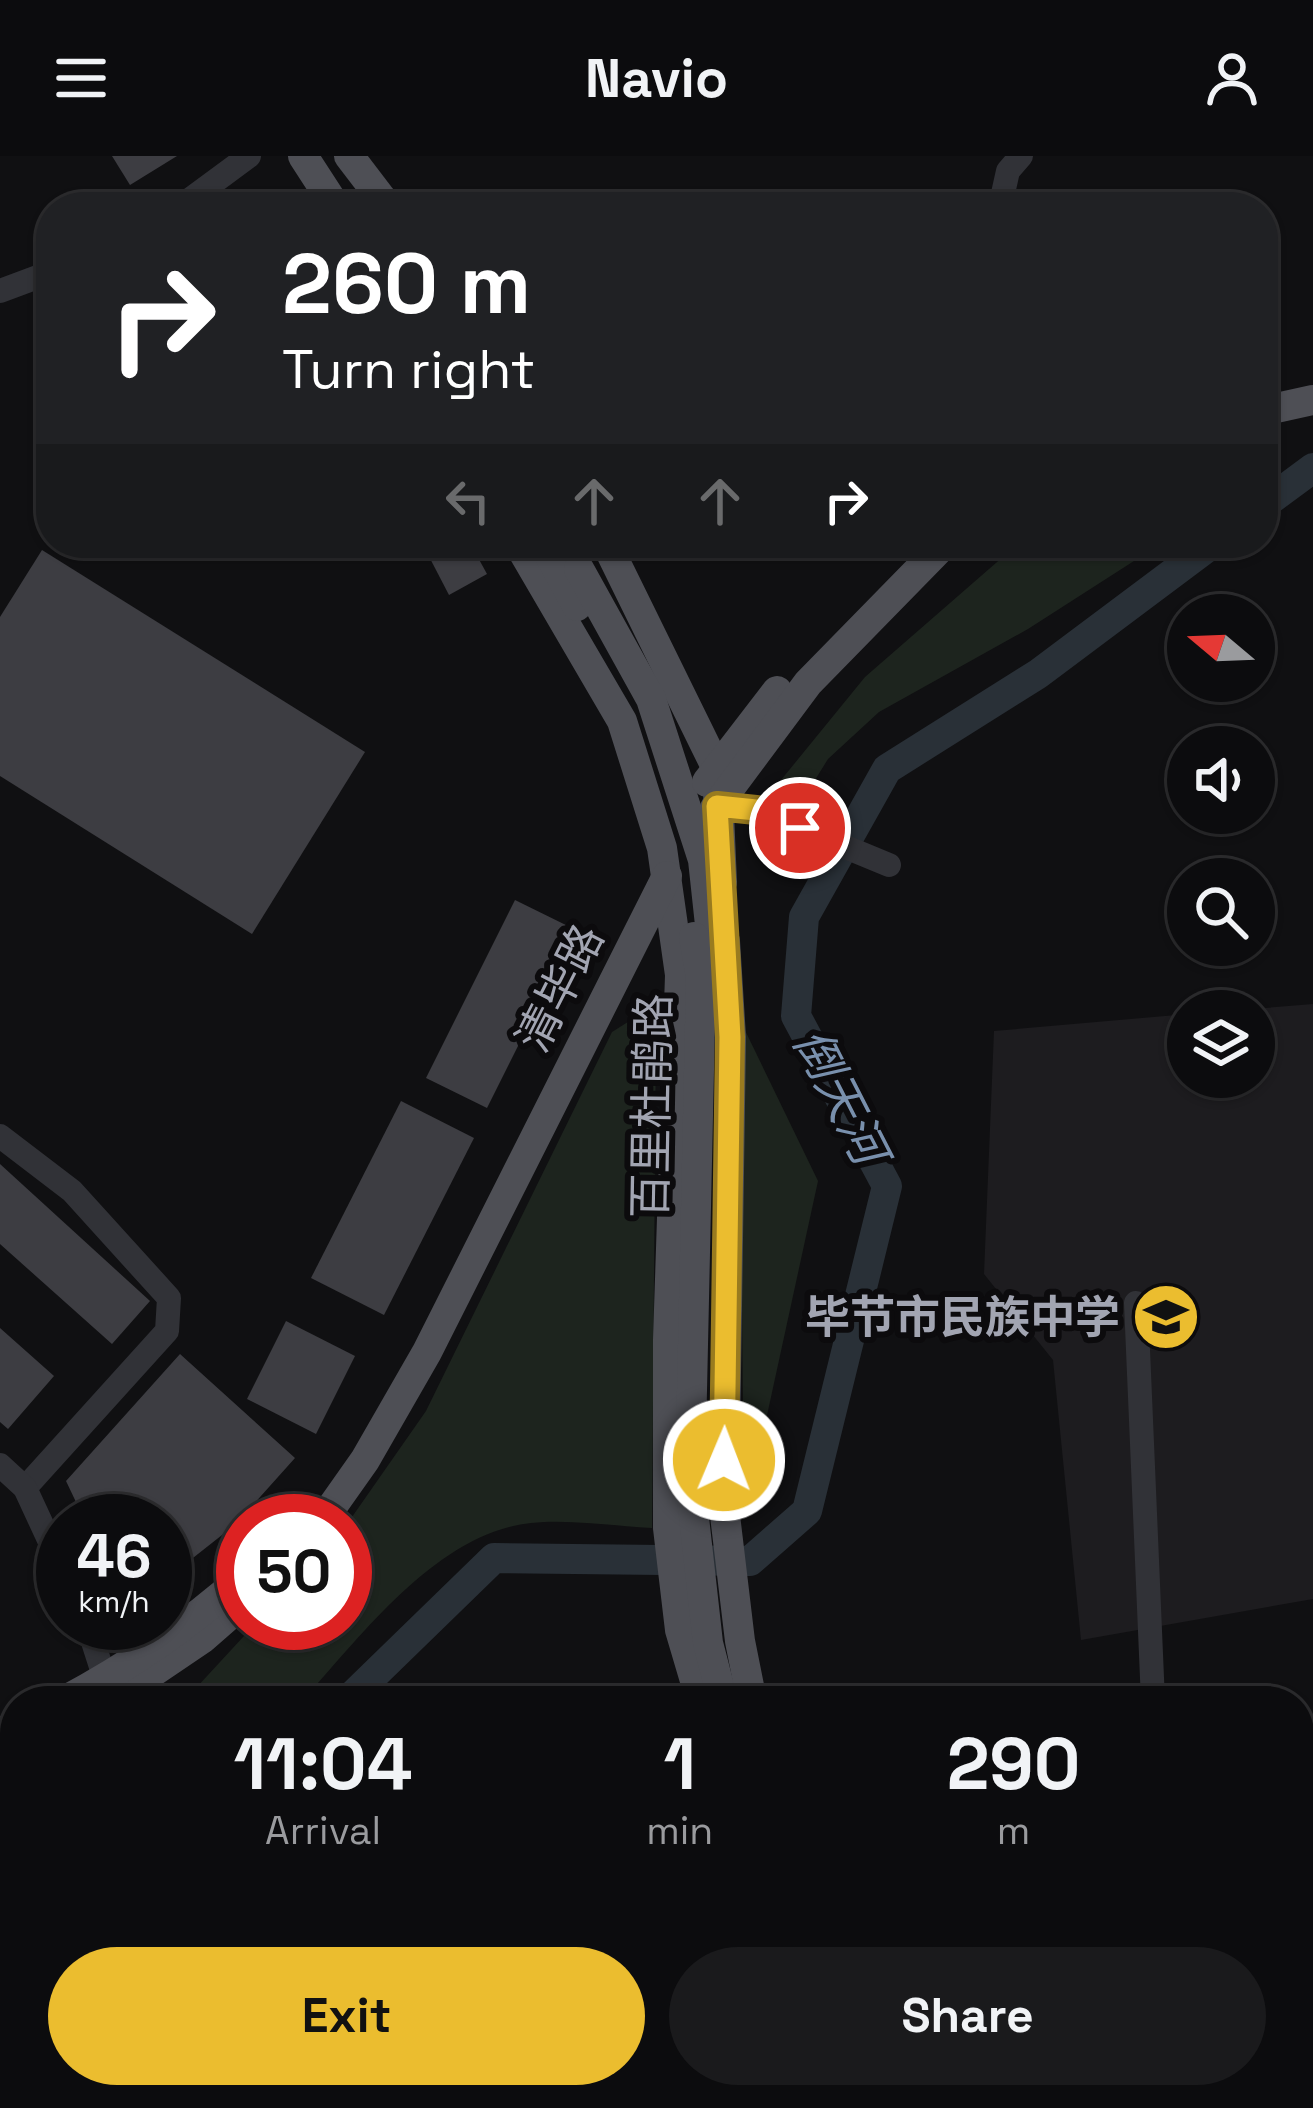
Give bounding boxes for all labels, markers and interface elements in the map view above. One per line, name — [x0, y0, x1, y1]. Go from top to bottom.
text: Navio — [585, 44, 728, 113]
icon: menu — [48, 45, 114, 111]
icon: person — [1199, 45, 1265, 111]
text: 260 m — [282, 230, 531, 338]
icon: right — [84, 240, 240, 396]
text: Turn right — [282, 335, 535, 404]
icon: left — [435, 468, 501, 534]
icon: ahead — [561, 468, 627, 534]
icon: ahead — [687, 468, 753, 534]
icon: right — [813, 468, 879, 534]
north arrow — [1167, 594, 1275, 702]
map controls — [1167, 594, 1275, 1098]
button: sound — [1167, 726, 1275, 834]
pin — [749, 777, 851, 879]
icon: arrive — [767, 795, 833, 861]
button: search — [1167, 858, 1275, 966]
street label: 清毕路 — [504, 915, 616, 1061]
button: layers — [1167, 990, 1275, 1098]
street label: 百里杜鹃路 — [622, 993, 682, 1219]
water label: 倒天河 — [780, 1018, 903, 1181]
school or university icon: 毕节市民族中学 — [1131, 1282, 1201, 1352]
place label: 毕节市民族中学 — [805, 1289, 1120, 1346]
position arrow — [661, 1397, 787, 1523]
speed limit sign: 50 — [216, 1494, 372, 1650]
text: 46 — [76, 1518, 152, 1595]
text: km/h — [78, 1582, 150, 1621]
text: 11:04 — [234, 1718, 413, 1810]
text: 1 — [663, 1718, 696, 1810]
text: 290 — [947, 1718, 1080, 1810]
text: Arrival — [265, 1806, 381, 1855]
text: min — [646, 1806, 713, 1855]
text: m — [997, 1806, 1030, 1855]
button: Exit — [48, 1947, 645, 2085]
button: Share — [669, 1947, 1266, 2085]

